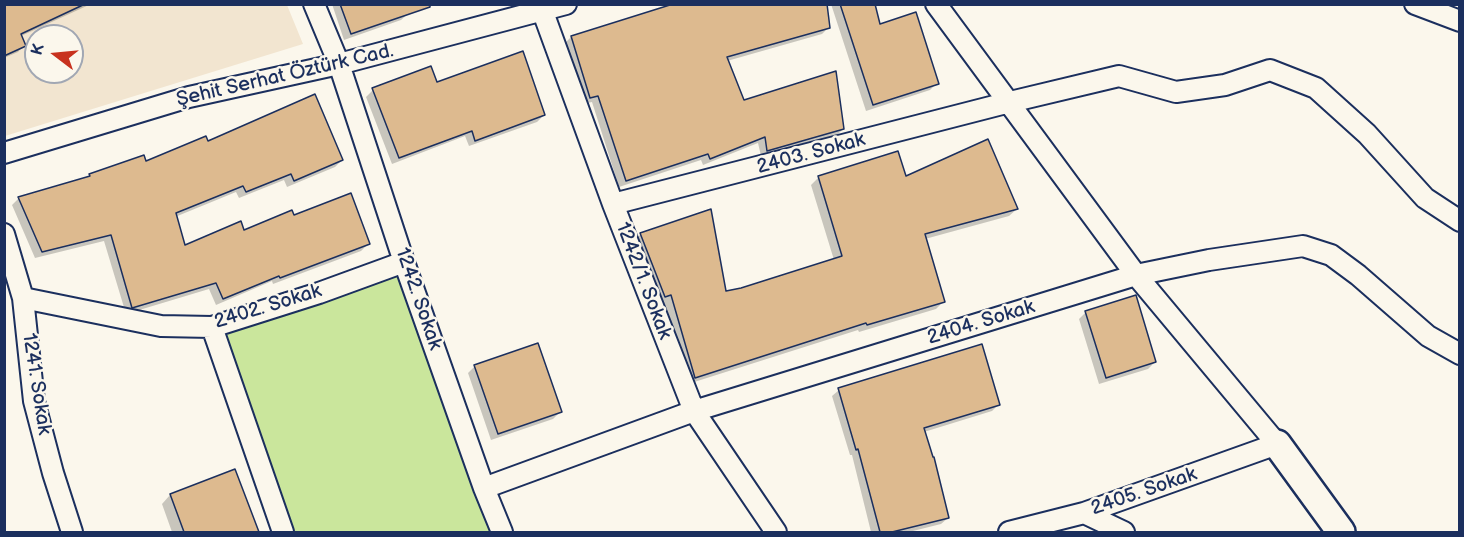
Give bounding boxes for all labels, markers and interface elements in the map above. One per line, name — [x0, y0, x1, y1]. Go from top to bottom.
north arrow — [24, 24, 84, 84]
street label: Şehit Serhat Öztürk Cad. — [174, 39, 396, 113]
text: K — [28, 42, 49, 57]
street label: 2403. Sokak — [754, 128, 868, 180]
street label: 1242/1. Sokak — [610, 219, 676, 343]
street label: 1242. Sokak — [389, 245, 447, 353]
street label: 2402. Sokak — [212, 279, 324, 335]
street label: 2404. Sokak — [924, 295, 1038, 351]
street label: 1241. Sokak — [16, 331, 56, 437]
street label: 2405. Sokak — [1088, 463, 1200, 521]

